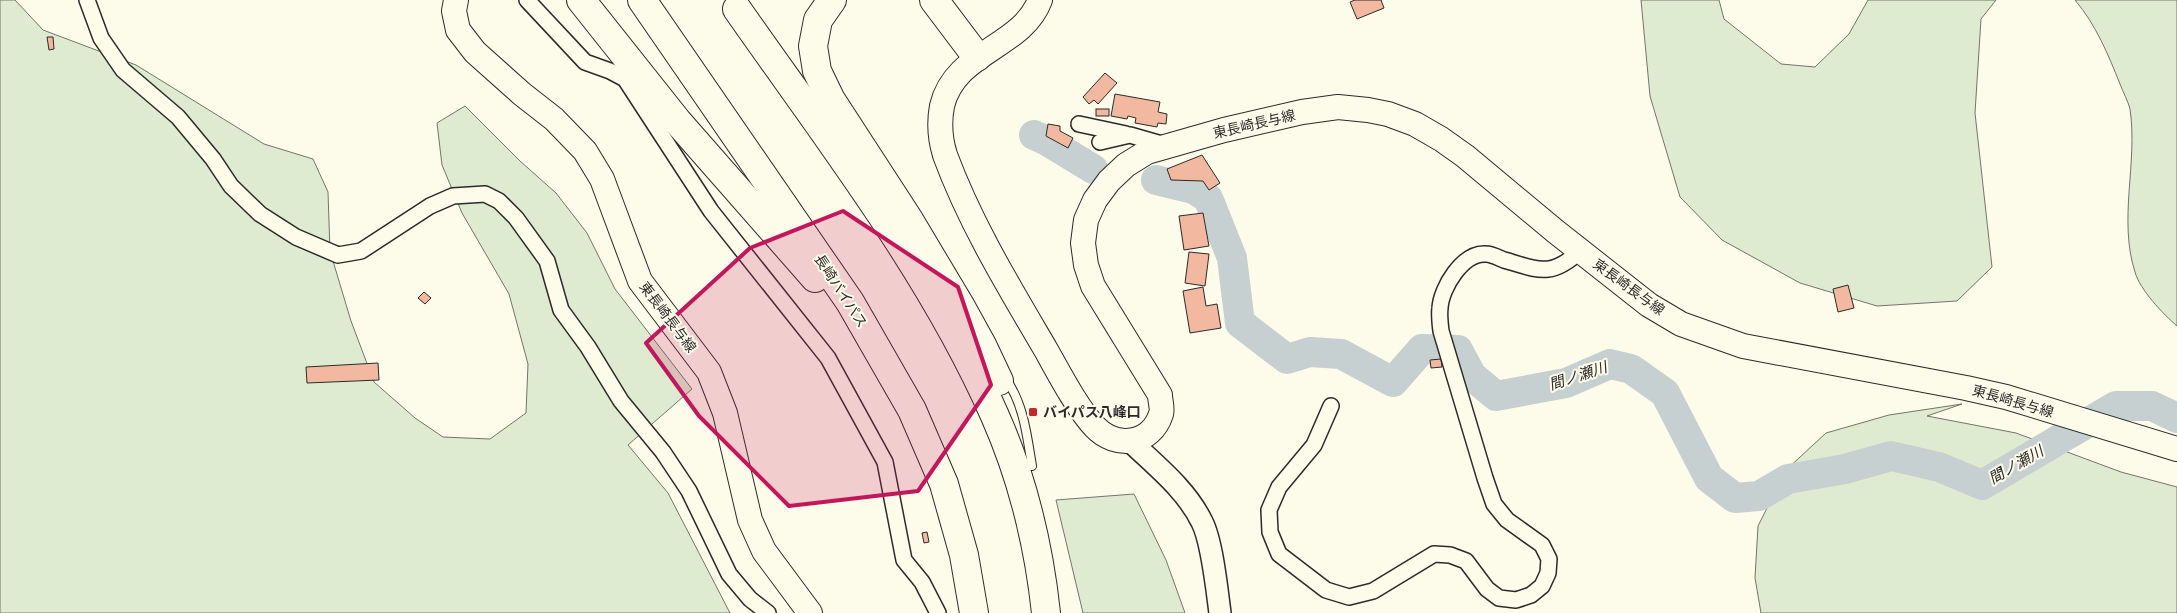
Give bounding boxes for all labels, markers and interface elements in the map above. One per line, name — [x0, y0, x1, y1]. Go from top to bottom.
street label: 東長崎長与線 — [1211, 106, 1297, 142]
street label: 長崎バイパス — [811, 251, 871, 331]
street label: 東長崎長与線 — [1590, 255, 1668, 319]
street label: 東長崎長与線 — [636, 278, 700, 356]
water label: 間ノ瀬川 — [1547, 358, 1611, 394]
street label: 東長崎長与線 — [1970, 381, 2056, 421]
place label: バイパス八峰口 — [1043, 403, 1141, 421]
marker: バイパス八峰口 — [1027, 406, 1039, 418]
water label: 間ノ瀬川 — [1986, 441, 2048, 488]

